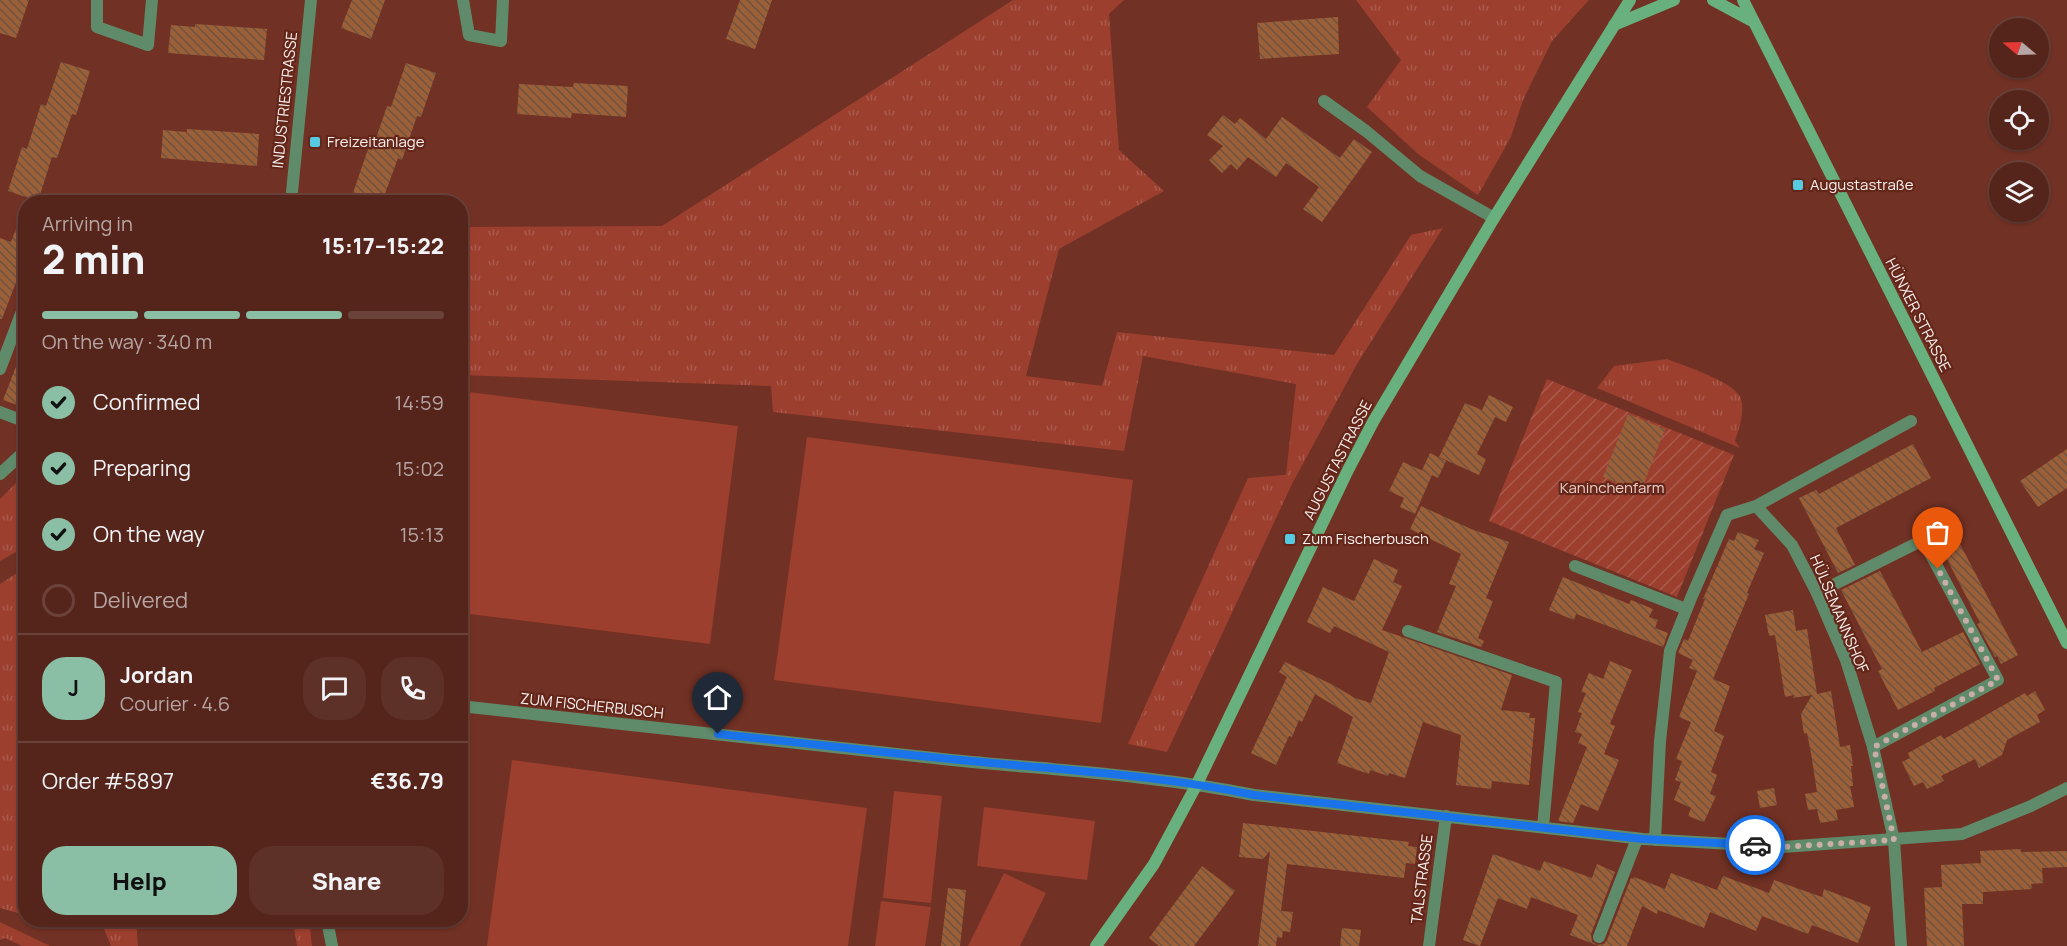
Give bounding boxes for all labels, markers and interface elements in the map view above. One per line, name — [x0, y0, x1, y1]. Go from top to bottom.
north arrow — [1989, 18, 2049, 78]
map controls — [1989, 18, 2049, 222]
street label: INDUSTRIESTRASSE — [267, 31, 302, 169]
button: locate — [1989, 90, 2049, 150]
place label: Freizeitanlage — [327, 131, 425, 152]
marker: Freizeitanlage — [308, 135, 322, 149]
button: layers — [1989, 162, 2049, 222]
place label: Augustastraße — [1810, 174, 1914, 195]
marker: Augustastraße — [1791, 178, 1805, 192]
text: Arriving in — [42, 210, 133, 237]
text: 15:17–15:22 — [322, 231, 444, 261]
text: 2 min — [42, 232, 145, 286]
street label: HÜNXER STRASSE — [1881, 254, 1956, 375]
text: On the way · 340 m — [42, 328, 212, 355]
icon: check — [42, 386, 75, 419]
text: Confirmed — [93, 387, 201, 417]
text: 14:59 — [394, 389, 444, 416]
street label: AUGUSTASTRASSE — [1298, 396, 1377, 523]
icon: check — [42, 452, 75, 485]
text: Preparing — [93, 453, 191, 483]
text: 15:02 — [395, 455, 444, 482]
park label: Kaninchenfarm — [1560, 477, 1664, 498]
pin — [1912, 507, 1963, 569]
icon: bag — [1921, 516, 1954, 549]
icon: check — [42, 518, 75, 551]
text: On the way — [93, 519, 205, 549]
text: 15:13 — [400, 521, 444, 548]
place label: Zum Fischerbusch — [1302, 528, 1429, 549]
marker: Zum Fischerbusch — [1283, 532, 1297, 546]
street label: HÜLSEMANNSHOF — [1805, 551, 1874, 677]
text: Delivered — [93, 585, 188, 615]
button: chat — [303, 657, 366, 720]
button: phone — [381, 657, 444, 720]
text: Jordan — [120, 660, 193, 690]
pin — [692, 672, 743, 734]
text: J — [68, 673, 79, 703]
icon: home — [701, 681, 734, 714]
street label: ZUM FISCHERBUSCH — [519, 688, 665, 723]
text: Courier · 4.6 — [120, 690, 230, 717]
text: Order #5897 — [42, 766, 174, 796]
text: €36.79 — [370, 766, 444, 796]
courier — [1725, 815, 1785, 875]
icon: car — [1739, 829, 1772, 862]
street label: TALSTRASSE — [1406, 833, 1437, 925]
button: Help — [42, 846, 237, 915]
button: Share — [249, 846, 444, 915]

